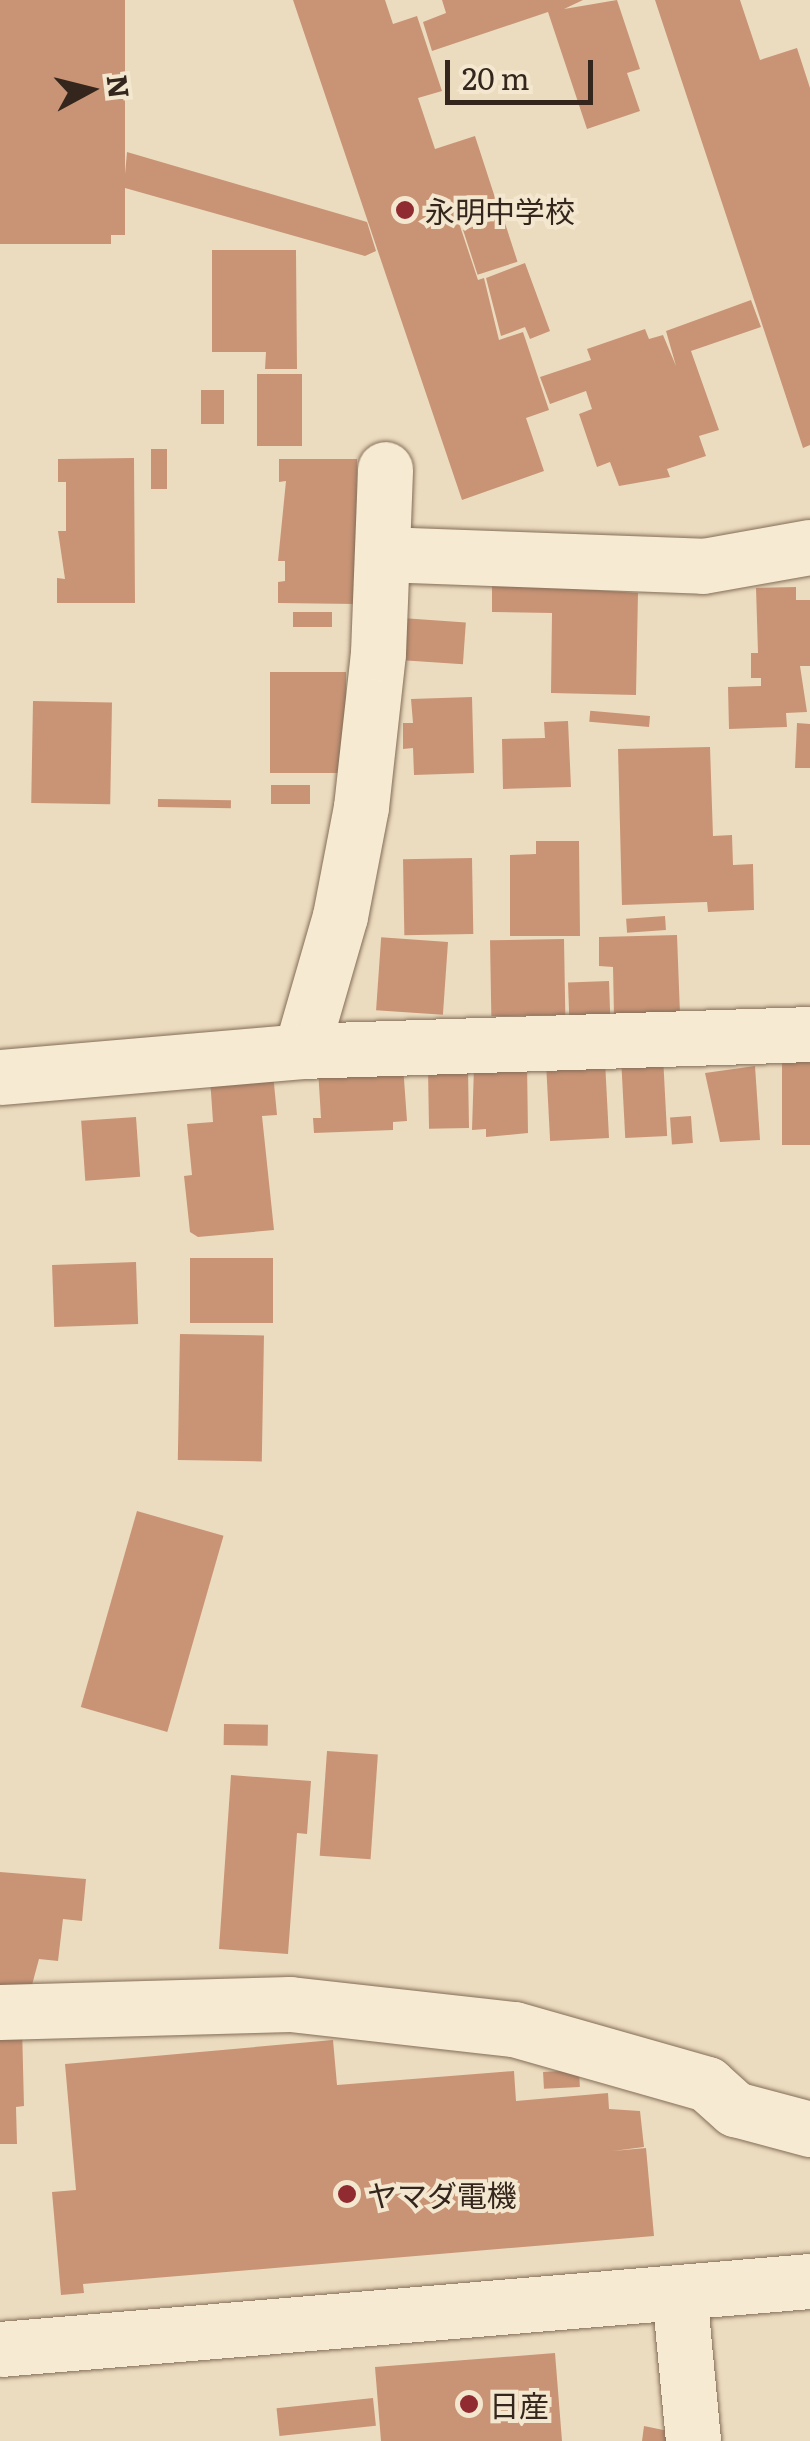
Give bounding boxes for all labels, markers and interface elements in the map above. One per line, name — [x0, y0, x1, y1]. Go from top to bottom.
north arrow — [40, 40, 140, 140]
scale bar — [450, 40, 598, 102]
text: 20 m — [462, 55, 530, 99]
text: N — [98, 72, 142, 101]
place label: 永明中学校 — [425, 192, 575, 228]
marker: 永明中学校 — [394, 199, 416, 221]
place label: ヤマダ電機 — [367, 2176, 517, 2212]
marker: ヤマダ電機 — [336, 2183, 358, 2205]
place label: 日産 — [489, 2386, 549, 2422]
marker: 日産 — [458, 2393, 480, 2415]

